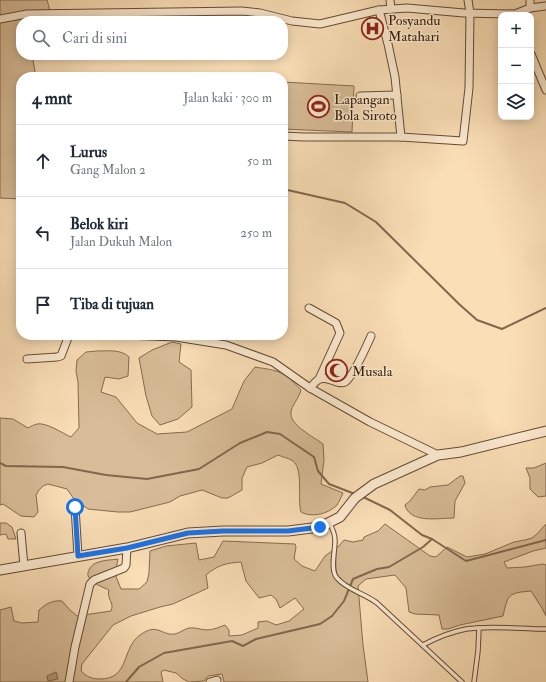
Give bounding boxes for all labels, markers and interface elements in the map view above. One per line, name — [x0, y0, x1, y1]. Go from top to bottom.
place label: Posyandu Matahari — [388, 12, 441, 45]
map controls — [498, 12, 534, 120]
button: + — [498, 12, 534, 48]
hospital icon: Posyandu Matahari — [360, 15, 386, 41]
search box — [16, 16, 288, 60]
icon: search — [30, 27, 52, 49]
text: Cari di sini — [62, 29, 127, 48]
button: − — [498, 48, 534, 84]
button: layers — [498, 84, 534, 120]
text: 4 mnt — [32, 88, 72, 109]
text: Jalan kaki · 300 m — [183, 90, 272, 106]
place label: Lapangan Bola Siroto — [334, 91, 397, 124]
sports icon: Lapangan Bola Siroto — [305, 94, 331, 120]
text: Lurus — [70, 143, 107, 162]
icon: ahead — [32, 150, 54, 172]
text: 50 m — [247, 153, 272, 169]
text: Gang Malon 2 — [70, 162, 146, 178]
text: Belok kiri — [70, 215, 128, 234]
icon: left — [32, 222, 54, 244]
text: 250 m — [240, 225, 272, 241]
text: Jalan Dukuh Malon — [70, 234, 172, 250]
icon: arrive — [32, 294, 54, 316]
text: Tiba di tujuan — [70, 295, 154, 314]
mosque icon: Musala — [323, 358, 349, 384]
place label: Musala — [352, 363, 393, 380]
route start — [66, 498, 84, 516]
route end — [311, 518, 329, 536]

